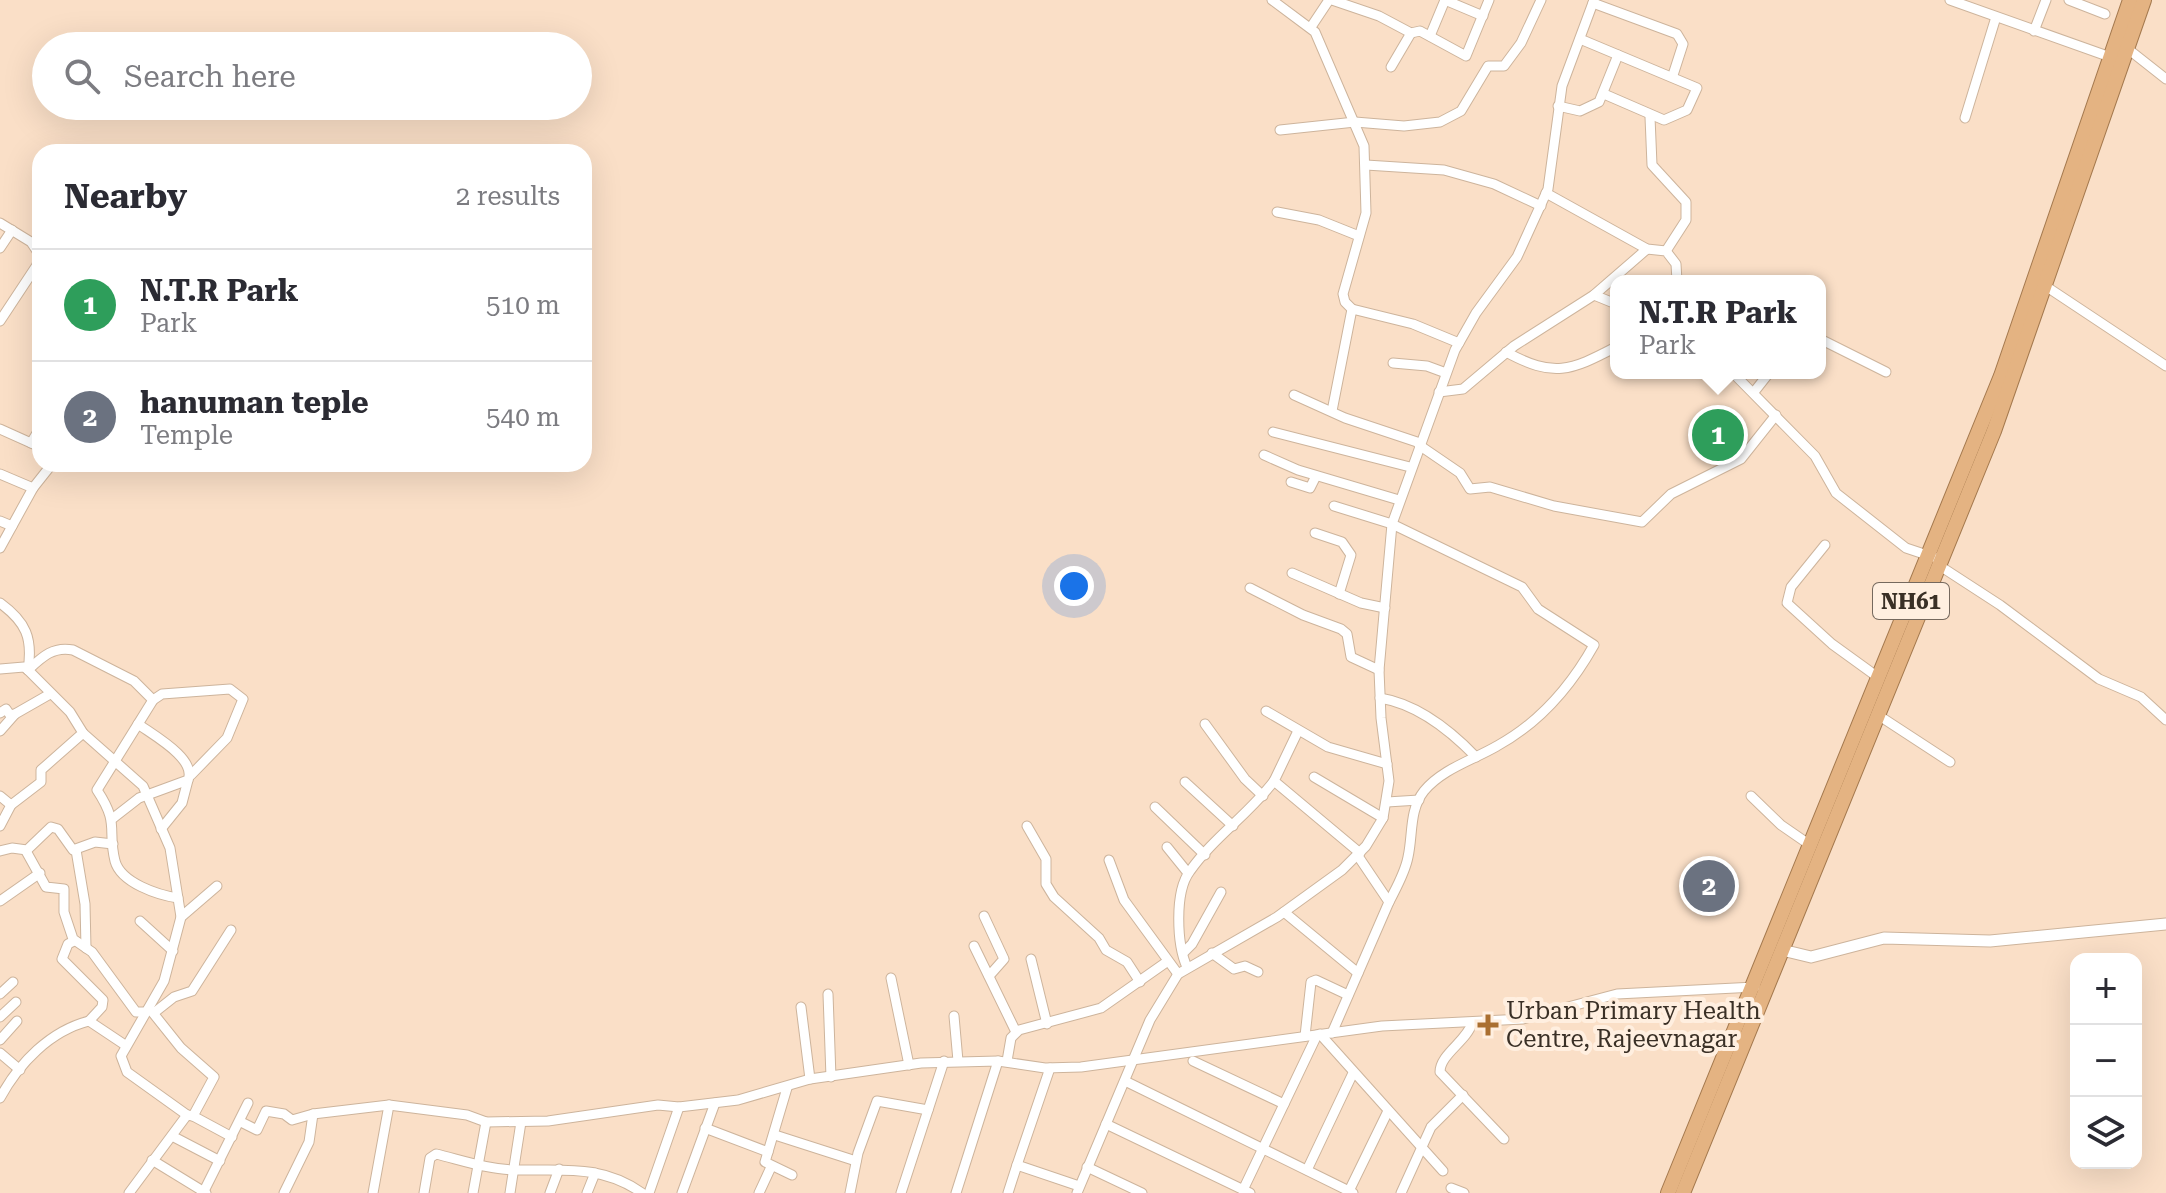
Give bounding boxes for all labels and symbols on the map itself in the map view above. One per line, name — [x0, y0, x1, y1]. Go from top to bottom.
pin: 1 — [1692, 405, 1744, 465]
your location — [1054, 566, 1094, 606]
road number: NH61 — [1873, 583, 1949, 619]
pin: 2 — [1683, 856, 1735, 916]
place label: Urban Primary Health Centre, Rajeevnagar — [1506, 997, 1761, 1053]
marker: Urban Primary Health Centre, Rajeevnagar — [1477, 1014, 1499, 1036]

